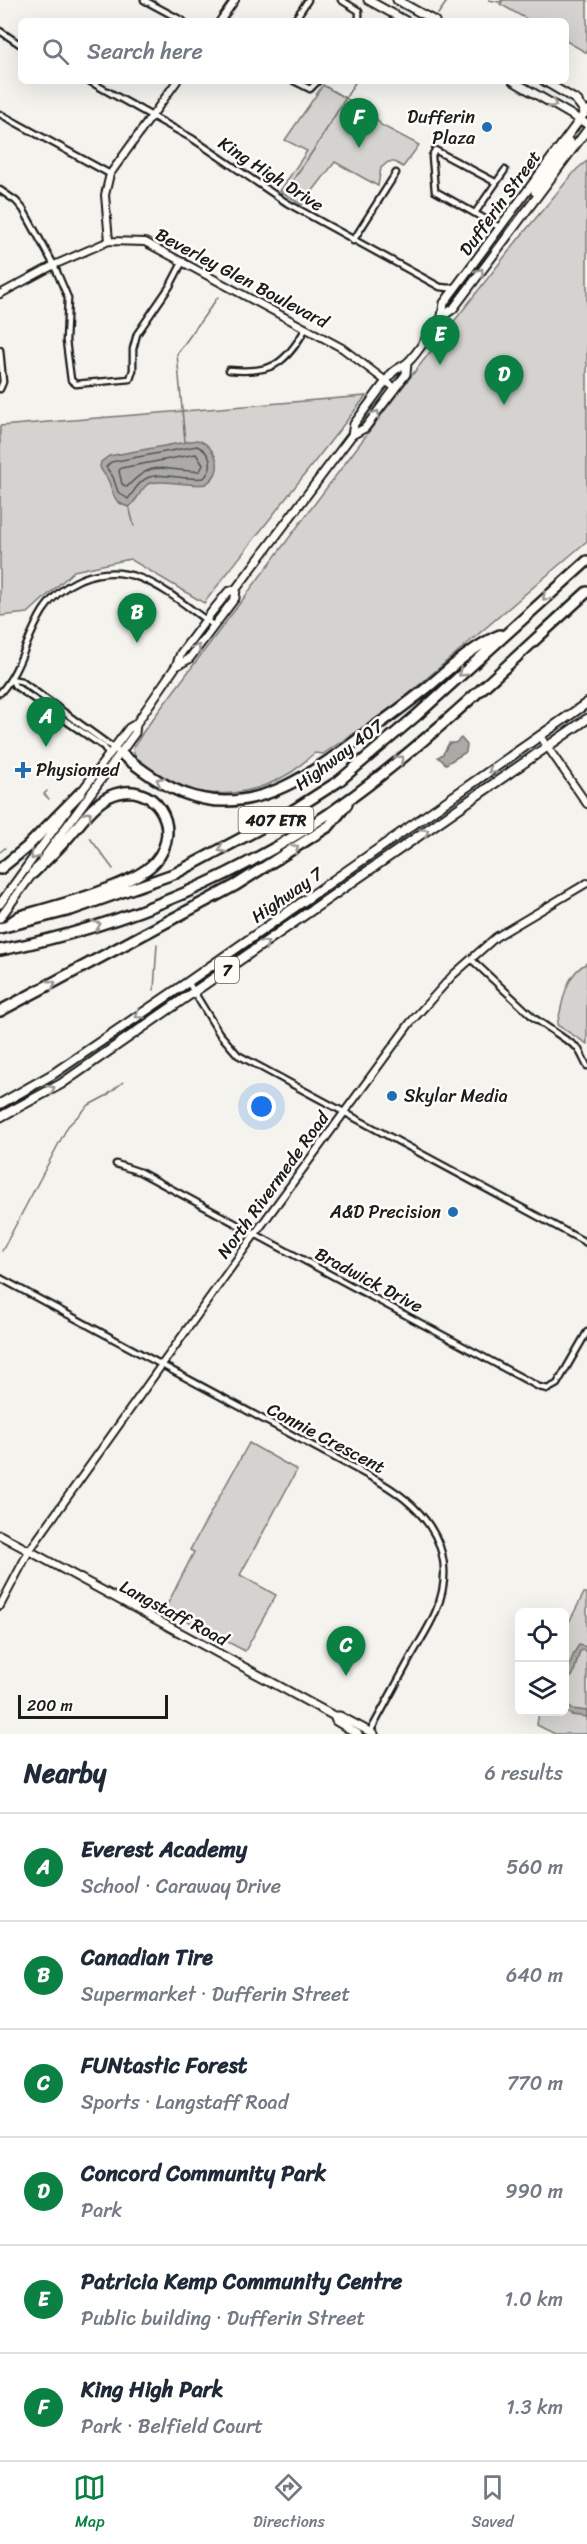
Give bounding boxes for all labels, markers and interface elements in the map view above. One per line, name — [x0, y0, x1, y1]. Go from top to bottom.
search box — [18, 18, 569, 84]
text: Search here — [87, 32, 203, 71]
icon: search — [39, 35, 72, 68]
one-way arrow — [547, 97, 557, 108]
pin: F — [340, 98, 378, 148]
place label: Dufferin Plaza — [407, 101, 476, 154]
marker: Dufferin Plaza — [480, 120, 494, 134]
street label: King High Drive — [212, 128, 330, 220]
street label: Dufferin Street — [450, 143, 550, 263]
street label: Beverley Glen Boulevard — [150, 219, 336, 338]
one-way arrow — [473, 268, 484, 279]
pin: E — [420, 316, 460, 365]
pin: D — [484, 356, 524, 405]
one-way arrow — [368, 409, 379, 420]
one-way arrow — [542, 590, 553, 601]
pin: B — [118, 594, 156, 643]
one-way arrow — [189, 644, 200, 655]
one-way arrow — [459, 666, 469, 677]
pin: A — [26, 698, 66, 747]
street label: Highway 407 — [288, 710, 392, 799]
place label: Physiomed — [36, 754, 121, 786]
one-way arrow — [394, 755, 405, 766]
marker: Physiomed — [14, 761, 32, 779]
one-way arrow — [488, 763, 499, 774]
one-way arrow — [156, 777, 166, 788]
road number: 407 ETR — [238, 807, 314, 833]
one-way arrow — [81, 812, 92, 822]
one-way arrow — [418, 828, 429, 839]
one-way arrow — [217, 842, 228, 853]
one-way arrow — [288, 844, 299, 855]
one-way arrow — [31, 850, 42, 861]
street label: Highway 7 — [244, 857, 331, 932]
one-way arrow — [92, 920, 102, 933]
one-way arrow — [258, 940, 269, 951]
road number: 7 — [215, 957, 239, 983]
one-way arrow — [46, 980, 56, 991]
one-way arrow — [135, 1008, 146, 1019]
place label: Skylar Media — [404, 1080, 508, 1112]
one-way arrow — [45, 1085, 56, 1096]
marker: Skylar Media — [385, 1089, 399, 1103]
your location — [247, 1092, 276, 1121]
street label: North Rivermede Road — [208, 1103, 339, 1266]
place label: A&D Precision — [329, 1196, 441, 1228]
marker: A&D Precision — [446, 1205, 460, 1219]
street label: Bradwick Drive — [309, 1238, 429, 1322]
street label: Connie Crescent — [261, 1393, 391, 1483]
street label: Langstaff Road — [114, 1571, 236, 1656]
map controls — [515, 1608, 569, 1716]
button: locate — [515, 1608, 569, 1662]
pin: C — [326, 1626, 366, 1676]
button: layers — [515, 1662, 569, 1716]
text: 200 m — [27, 1691, 73, 1720]
scale bar — [18, 1692, 168, 1720]
text: Nearby — [24, 1750, 106, 1796]
text: 6 results — [484, 1756, 563, 1791]
text: Everest Academy — [81, 1830, 247, 1869]
text: A — [37, 1850, 50, 1885]
text: 560 m — [506, 1850, 563, 1885]
text: School · Caraway Drive — [81, 1869, 281, 1904]
text: Canadian Tire — [81, 1938, 213, 1977]
text: B — [37, 1958, 50, 1993]
text: 640 m — [506, 1958, 563, 1993]
text: Supermarket · Dufferin Street — [81, 1977, 350, 2012]
text: FUNtastic Forest — [81, 2046, 247, 2085]
text: C — [37, 2066, 50, 2101]
text: 770 m — [507, 2066, 563, 2101]
text: Sports · Langstaff Road — [81, 2085, 288, 2120]
text: Concord Community Park — [81, 2154, 326, 2193]
text: D — [38, 2174, 49, 2209]
text: 990 m — [505, 2174, 563, 2209]
text: Park — [81, 2193, 122, 2228]
text: Patricia Kemp Community Centre — [81, 2262, 402, 2301]
text: E — [38, 2282, 49, 2317]
text: 1.0 km — [505, 2282, 563, 2317]
text: Public building · Dufferin Street — [81, 2301, 365, 2336]
text: King High Park — [81, 2370, 224, 2409]
text: F — [38, 2390, 49, 2425]
text: 1.3 km — [506, 2390, 563, 2425]
text: Park · Belfield Court — [81, 2409, 263, 2444]
tab: Map — [73, 2471, 106, 2536]
tab: Directions — [253, 2471, 325, 2536]
tab: Saved — [471, 2471, 514, 2536]

